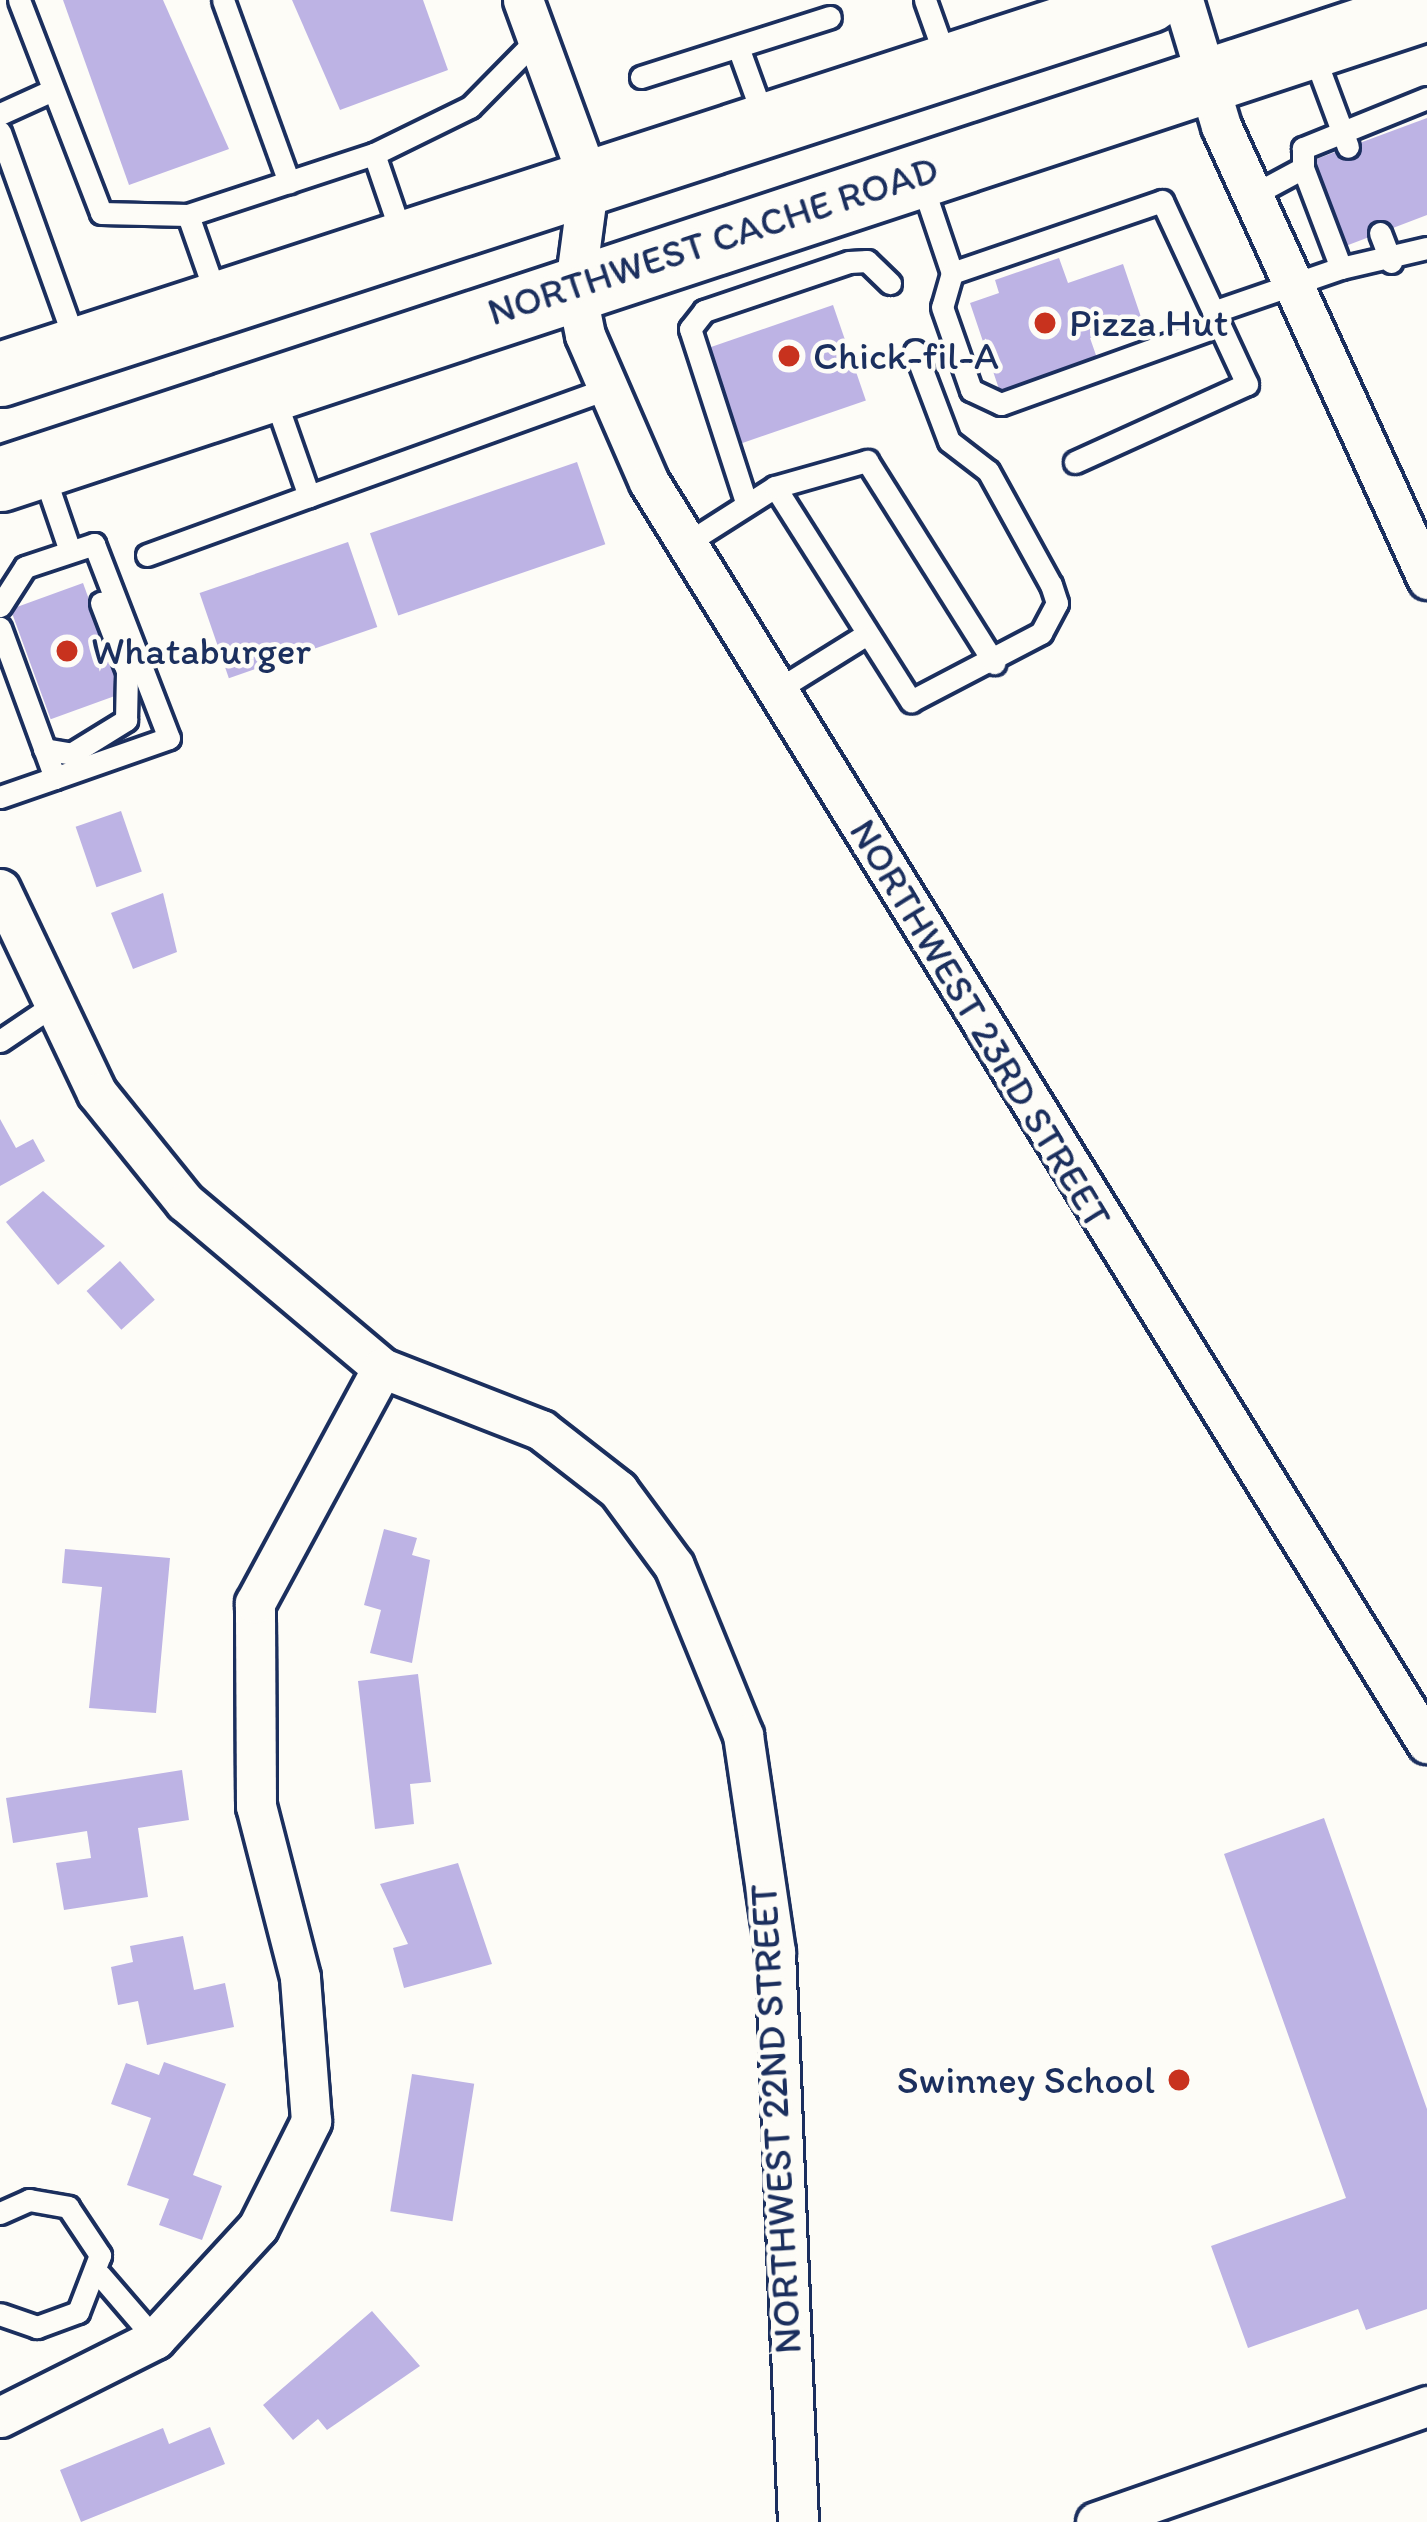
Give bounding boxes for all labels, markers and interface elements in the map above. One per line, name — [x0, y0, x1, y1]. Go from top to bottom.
street label: NORTHWEST CACHE ROAD — [482, 146, 944, 336]
place label: Pizza Hut — [1069, 300, 1228, 346]
marker: Pizza Hut — [1032, 310, 1058, 336]
place label: Chick-fil-A — [813, 333, 999, 379]
marker: Chick-fil-A — [776, 343, 802, 369]
place label: Whataburger — [91, 628, 311, 674]
marker: Whataburger — [54, 638, 80, 664]
street label: NORTHWEST 23RD STREET — [840, 812, 1120, 1236]
street label: NORTHWEST 22ND STREET — [740, 1883, 812, 2355]
place label: Swinney School — [897, 2057, 1155, 2103]
marker: Swinney School — [1166, 2067, 1192, 2093]

